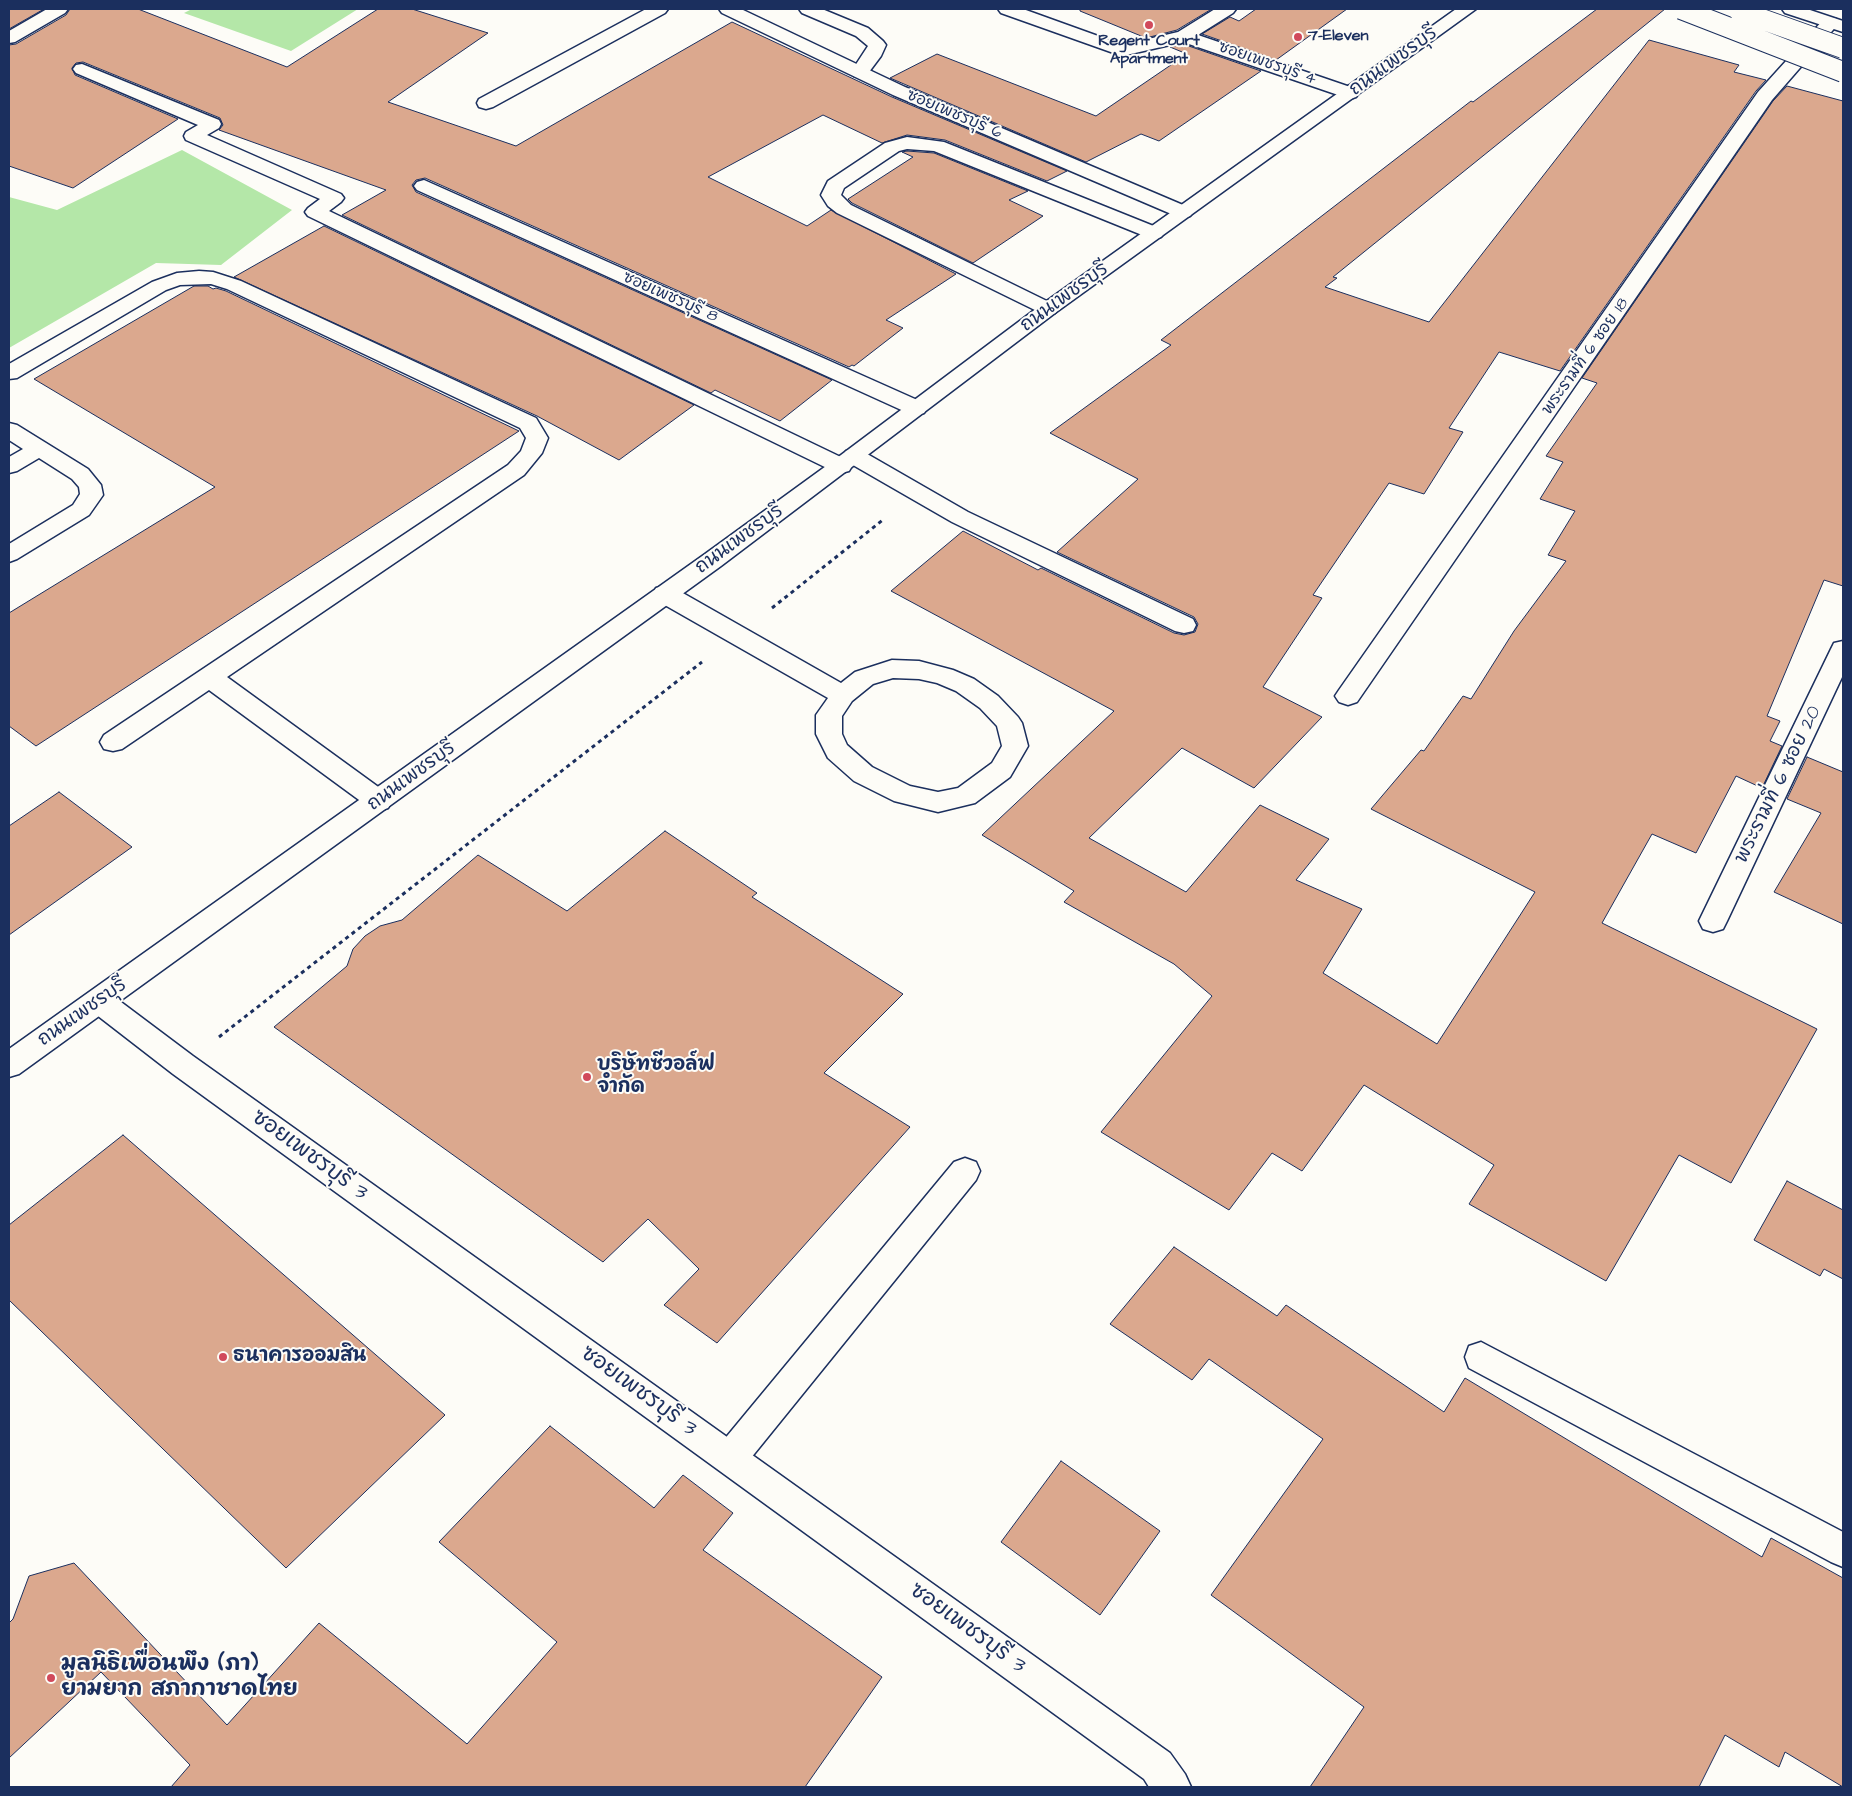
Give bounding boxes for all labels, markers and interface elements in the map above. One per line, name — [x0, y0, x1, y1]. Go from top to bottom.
marker: Regent Court Apartment — [1143, 19, 1155, 31]
street label: ถนนเพชรบุรี — [1345, 22, 1443, 102]
place label: 7-Eleven — [1308, 27, 1368, 47]
marker: 7-Eleven — [1292, 31, 1304, 43]
place label: Regent Court Apartment — [1098, 32, 1200, 70]
street label: ซอยเพชรบุรี 4 — [1215, 38, 1319, 90]
street label: ซอยเพชรบุรี 6 — [903, 86, 1005, 144]
street label: ถนนเพชรบุรี — [1016, 258, 1114, 338]
street label: ซอยเพชรบุรี 8 — [619, 268, 721, 328]
street label: พระรามที่ 6 ซอย 18 — [1539, 295, 1633, 419]
street label: ถนนเพชรบุรี — [691, 500, 789, 580]
street label: พระรามที่ 6 ซอย 20 — [1731, 703, 1827, 867]
street label: ถนนเพชรบุรี — [363, 737, 461, 817]
street label: ถนนเพชรบุรี — [34, 974, 132, 1052]
place label: บริษัทซีวอล์ฟ จำกัด — [597, 1055, 715, 1099]
marker: บริษัทซีวอล์ฟ จำกัด — [581, 1071, 593, 1083]
street label: ซอยเพชรบุรี 3 — [246, 1105, 372, 1207]
street label: ซอยเพชรบุรี 3 — [575, 1341, 701, 1443]
place label: ธนาคารออมสิน — [233, 1346, 366, 1368]
marker: ธนาคารออมสิน — [217, 1351, 229, 1363]
street label: ซอยเพชรบุรี 3 — [904, 1578, 1030, 1680]
place label: มูลนิธิเพื่อนพึง (ภา) ยามยาก สภากาชาดไทย — [61, 1652, 298, 1704]
marker: มูลนิธิเพื่อนพึง (ภา) ยามยาก สภากาชาดไทย — [45, 1672, 57, 1684]

